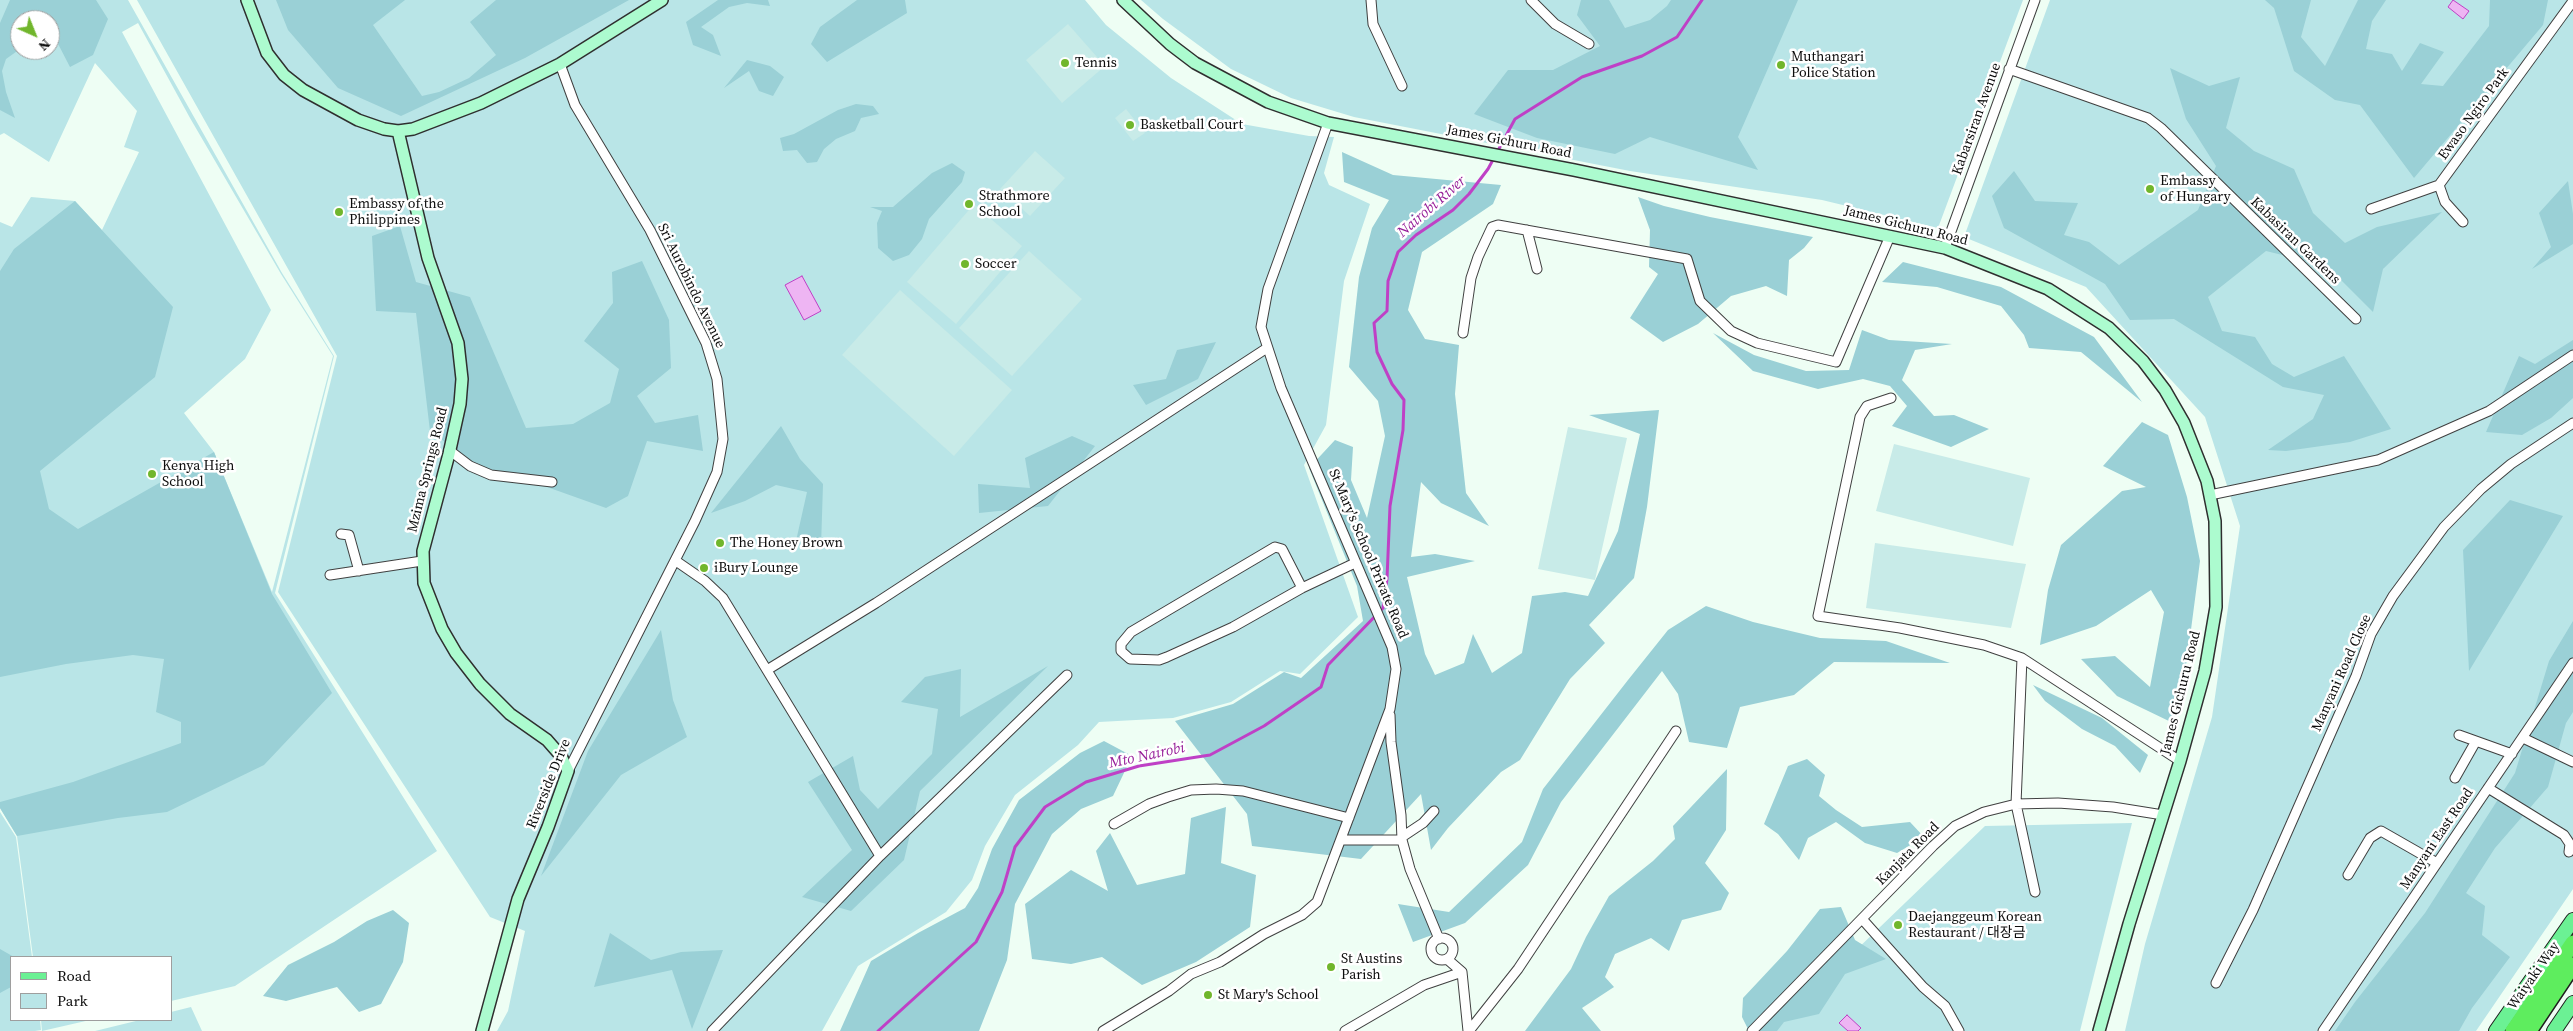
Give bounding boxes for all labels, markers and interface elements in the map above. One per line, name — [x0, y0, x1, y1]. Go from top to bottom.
north arrow — [10, 10, 60, 60]
text: N — [34, 34, 55, 56]
place label: Muthangari Police Station — [1791, 49, 1876, 82]
place label: Tennis — [1075, 55, 1117, 71]
marker: Tennis — [1059, 57, 1071, 69]
marker: Muthangari Police Station — [1775, 59, 1787, 71]
street label: Kabarsiran Avenue — [1949, 61, 2005, 177]
street label: Ewaso Ngiro Park — [2435, 65, 2513, 163]
place label: Basketball Court — [1140, 117, 1243, 133]
marker: Basketball Court — [1124, 119, 1136, 131]
street label: James Gichuru Road — [1445, 122, 1573, 162]
water label: Nairobi River — [1394, 172, 1470, 242]
place label: Embassy of Hungary — [2160, 173, 2231, 206]
marker: Embassy of Hungary — [2144, 183, 2156, 195]
place label: Strathmore School — [979, 188, 1050, 220]
street label: Kabasiran Gardens — [2247, 194, 2343, 288]
place label: Embassy of the Philippines — [349, 196, 444, 228]
marker: Strathmore School — [963, 198, 975, 210]
street label: James Gichuru Road — [1842, 202, 1970, 250]
marker: Embassy of the Philippines — [333, 206, 345, 218]
street label: Sri Aurobindo Avenue — [654, 221, 728, 351]
place label: Soccer — [975, 256, 1017, 272]
marker: Soccer — [959, 258, 971, 270]
street label: Mzima Springs Road — [404, 406, 452, 534]
place label: Kenya High School — [162, 458, 234, 491]
street label: St Mary's School Private Road — [1325, 467, 1411, 641]
marker: Kenya High School — [146, 468, 158, 480]
place label: The Honey Brown — [730, 535, 843, 551]
marker: The Honey Brown — [714, 537, 726, 549]
place label: iBury Lounge — [714, 560, 798, 576]
marker: iBury Lounge — [698, 562, 710, 574]
street label: Manyani Road Close — [2309, 612, 2375, 734]
street label: James Gichuru Road — [2157, 629, 2205, 757]
street label: Riverside Drive — [523, 737, 575, 831]
water label: Mto Nairobi — [1107, 739, 1187, 773]
street label: Manyani East Road — [2397, 785, 2477, 893]
street label: Kanjata Road — [1873, 819, 1943, 889]
place label: Daejanggeum Korean Restaurant / 대장금 — [1908, 909, 2042, 942]
marker: Daejanggeum Korean Restaurant / 대장금 — [1892, 919, 1904, 931]
street label: Waiyaki Way — [2504, 939, 2564, 1013]
place label: St Austins Parish — [1341, 951, 1402, 984]
legend — [10, 956, 172, 1021]
marker: St Austins Parish — [1325, 961, 1337, 973]
text: Road — [57, 965, 91, 986]
place label: St Mary's School — [1218, 987, 1319, 1003]
marker: St Mary's School — [1202, 989, 1214, 1001]
text: Park — [57, 990, 88, 1011]

